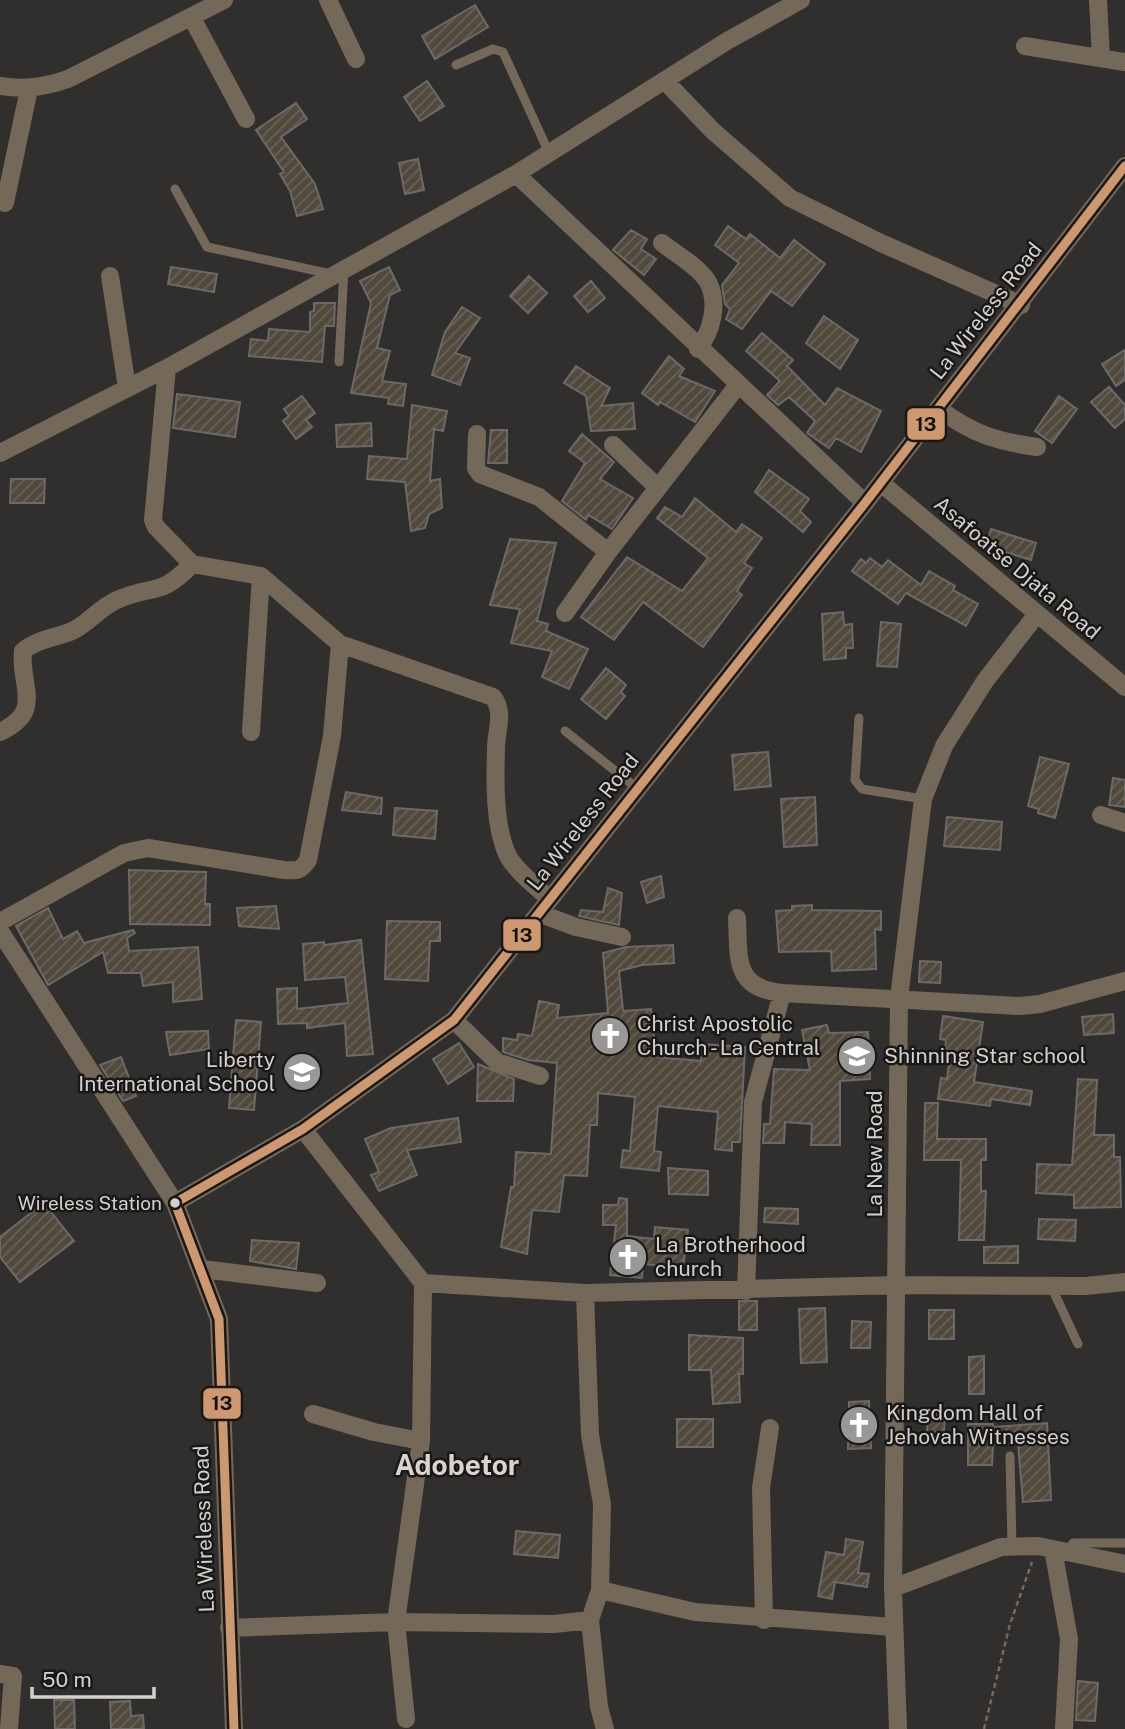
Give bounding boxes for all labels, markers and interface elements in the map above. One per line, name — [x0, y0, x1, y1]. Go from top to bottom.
street label: La Wireless Road — [924, 237, 1047, 384]
line badge: 13 — [906, 407, 946, 441]
text: 13 — [916, 413, 936, 435]
street label: Asafoatse Djata Road — [929, 491, 1105, 644]
street label: La Wireless Road — [521, 748, 644, 895]
line badge: 13 — [502, 918, 542, 952]
text: 13 — [512, 924, 532, 946]
place label: Christ Apostolic Church - La Central — [637, 1011, 820, 1060]
church icon: Christ Apostolic Church - La Central — [589, 1015, 631, 1057]
school or university icon: Shinning Star school — [836, 1035, 878, 1077]
place label: Shinning Star school — [884, 1043, 1086, 1068]
place label: Liberty International School — [78, 1047, 275, 1096]
school or university icon: Liberty International School — [281, 1051, 323, 1093]
street label: La New Road — [862, 1090, 887, 1218]
place label: Wireless Station — [18, 1192, 162, 1214]
marker: Wireless Station — [168, 1196, 182, 1210]
place label: La Brotherhood church — [655, 1232, 806, 1281]
church icon: La Brotherhood church — [607, 1236, 649, 1278]
line badge: 13 — [202, 1387, 242, 1420]
text: 13 — [212, 1392, 232, 1414]
place label: Kingdom Hall of Jehovah Witnesses — [886, 1400, 1070, 1449]
church icon: Kingdom Hall of Jehovah Witnesses — [838, 1404, 880, 1446]
street label: La Wireless Road — [188, 1445, 219, 1613]
district label: Adobetor — [395, 1448, 519, 1481]
scale bar — [32, 1656, 154, 1700]
text: 50 m — [42, 1667, 92, 1692]

